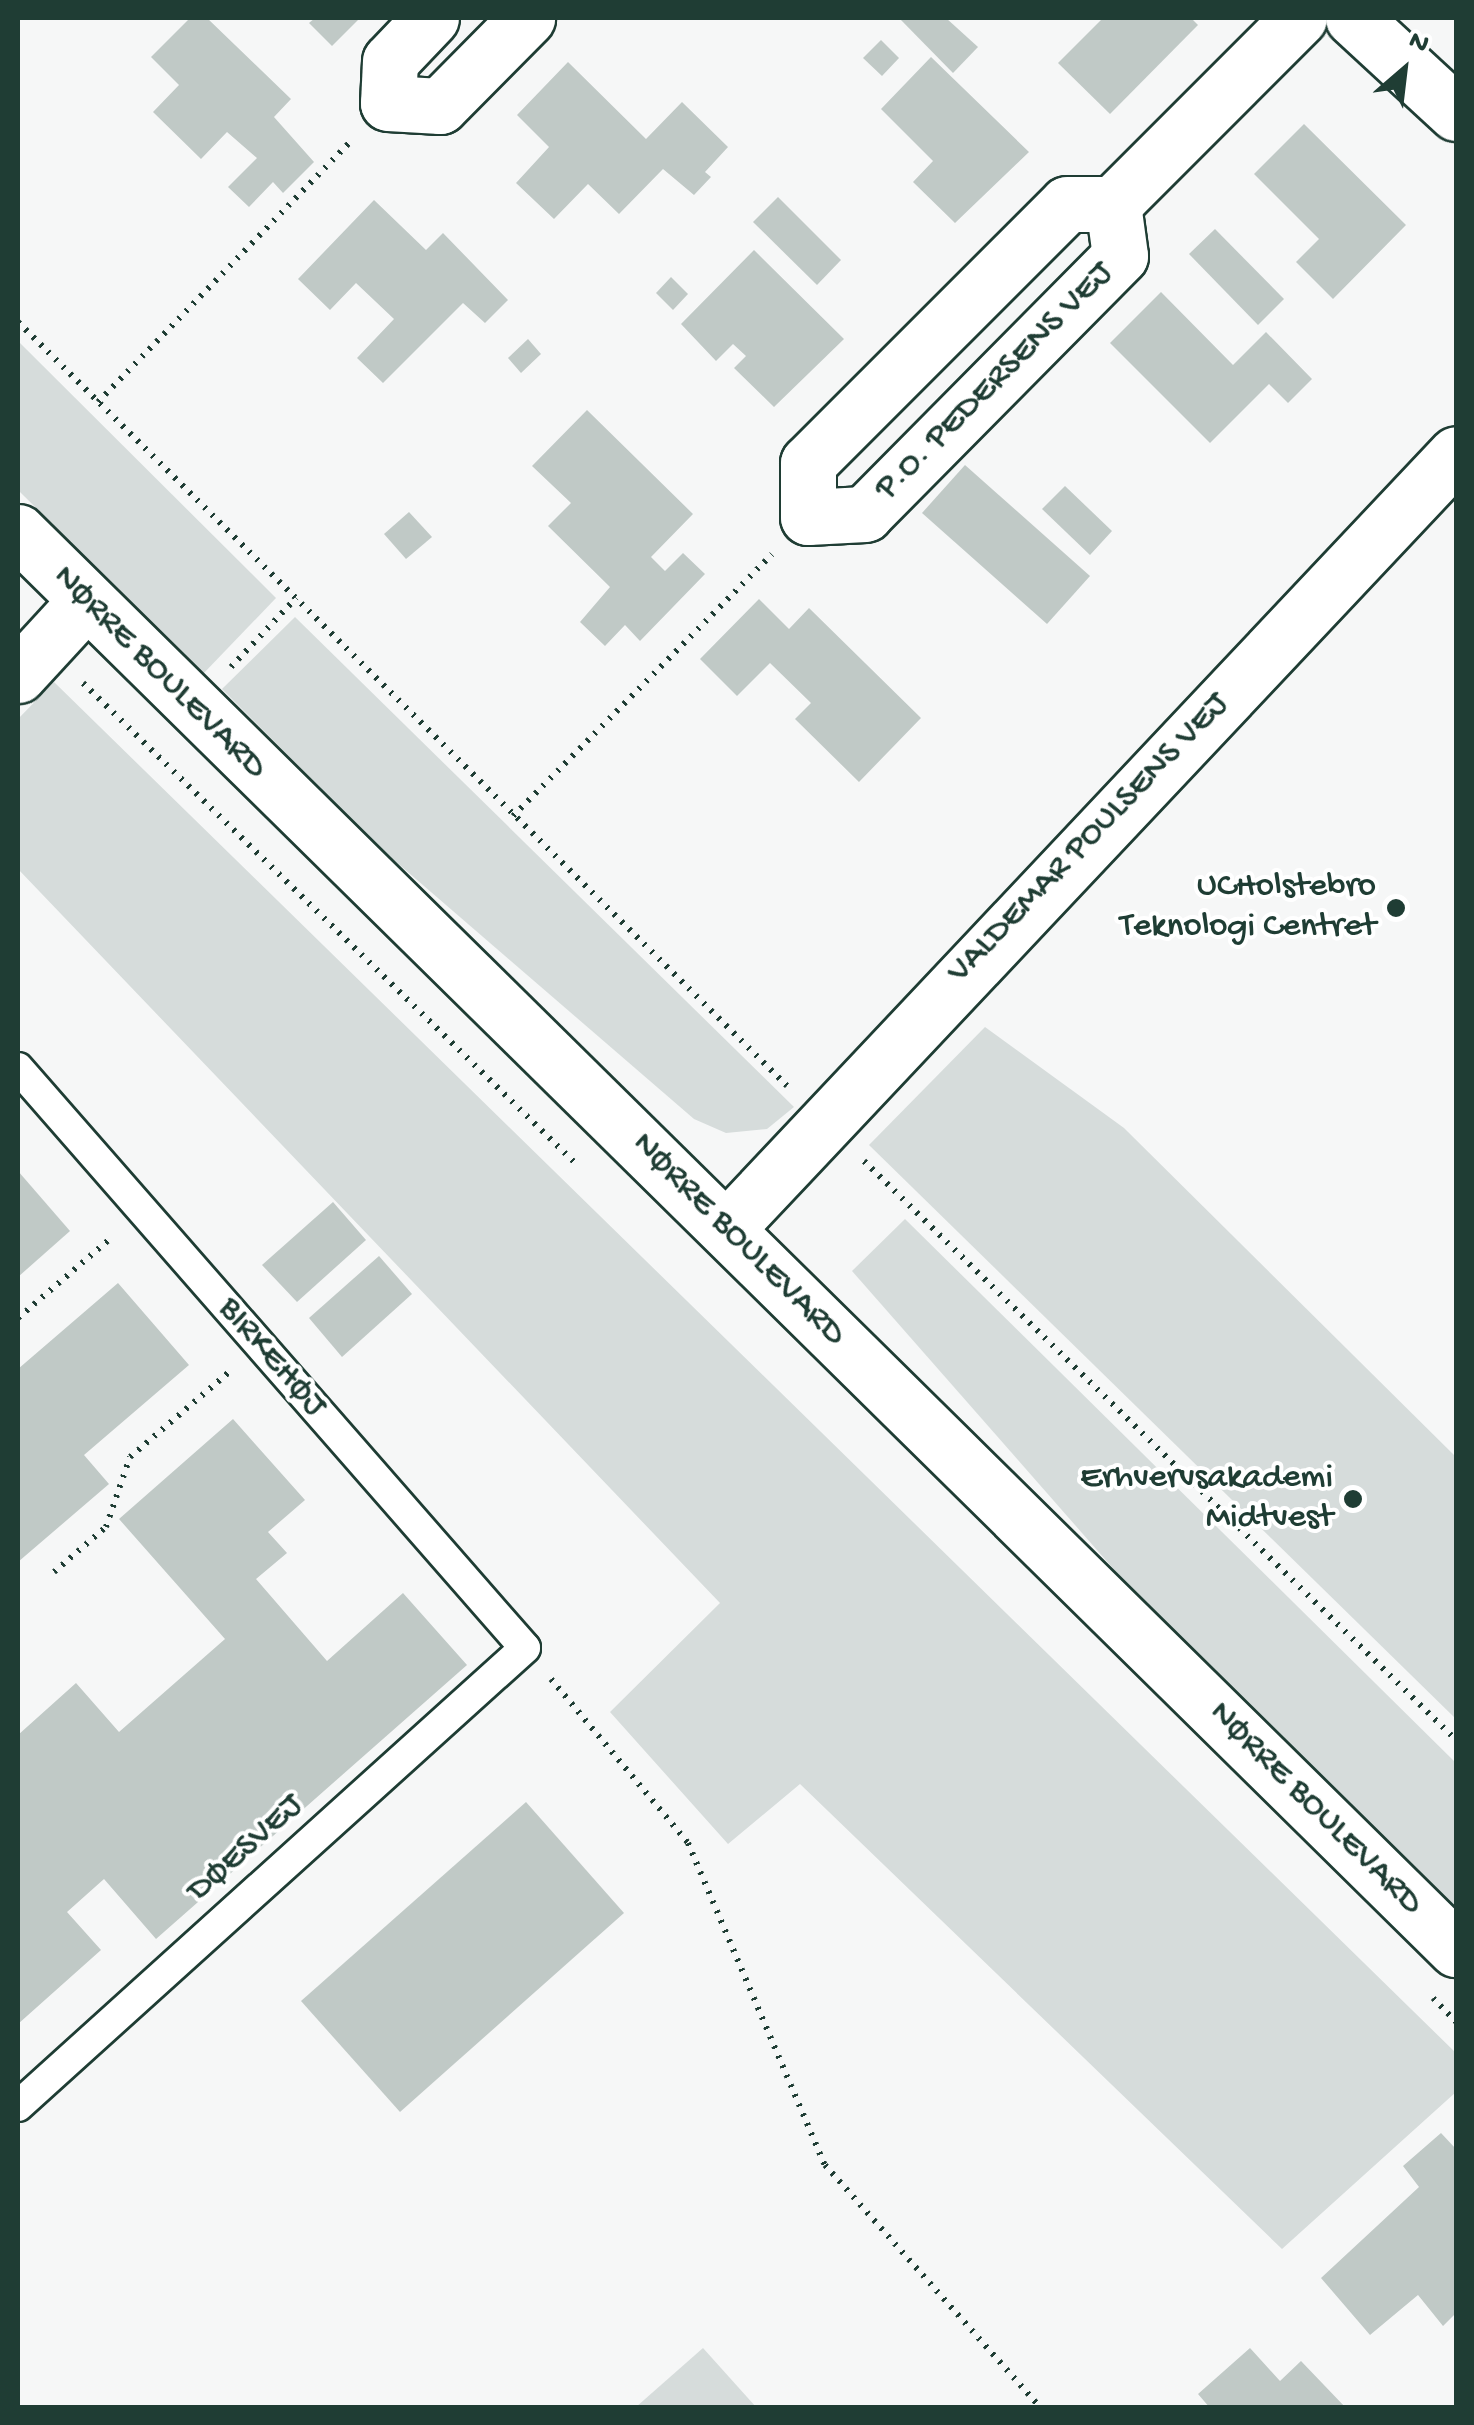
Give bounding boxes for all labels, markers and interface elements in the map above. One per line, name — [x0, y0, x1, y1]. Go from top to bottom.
north arrow — [1354, 20, 1454, 120]
text: N — [1403, 24, 1434, 62]
street label: P.O. PEDERSENS VEJ — [867, 254, 1123, 510]
street label: NØRRE BOULEVARD — [43, 557, 275, 789]
street label: VALDEMAR POULSENS VEJ — [939, 685, 1239, 993]
place label: UCHolstebro Teknologi Centret — [1120, 867, 1376, 949]
marker: UCHolstebro Teknologi Centret — [1385, 897, 1407, 919]
street label: NØRRE BOULEVARD — [622, 1124, 854, 1356]
street label: BIRKEHØJ — [207, 1289, 335, 1427]
place label: Erhvervsakademi Midtvest — [1080, 1458, 1333, 1540]
marker: Erhvervsakademi Midtvest — [1342, 1488, 1364, 1510]
street label: NØRRE BOULEVARD — [1199, 1693, 1431, 1925]
street label: DØESVEJ — [179, 1786, 313, 1912]

